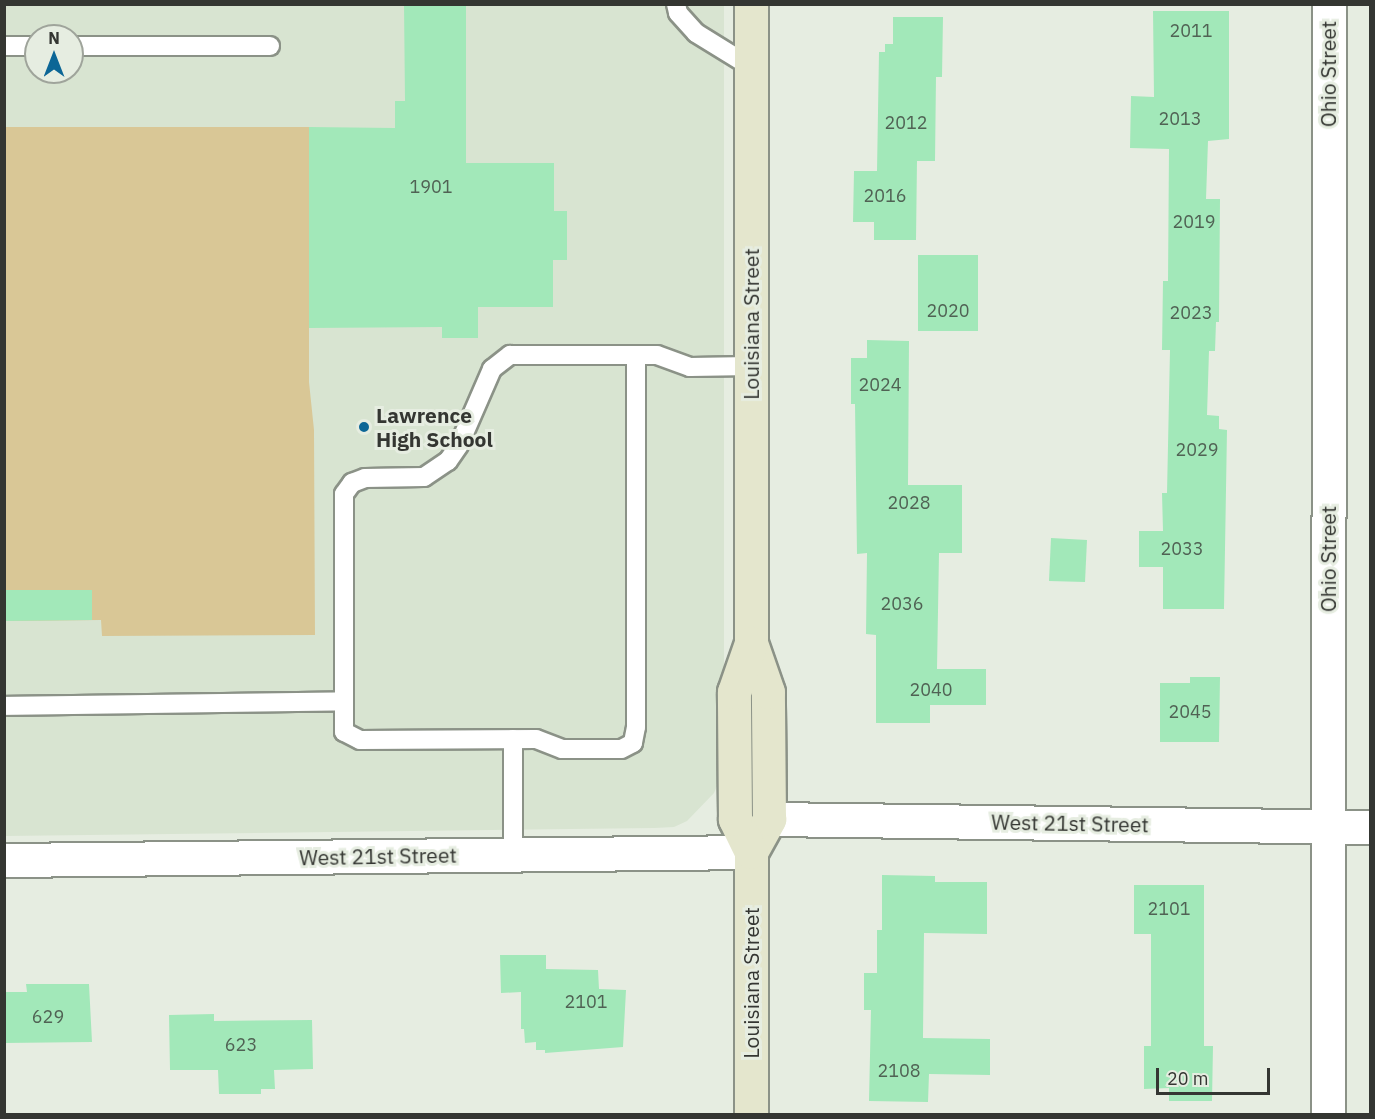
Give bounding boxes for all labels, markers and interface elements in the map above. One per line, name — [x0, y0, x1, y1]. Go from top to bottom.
house number: 2011 — [1169, 20, 1213, 42]
street label: Ohio Street — [1315, 21, 1341, 127]
north arrow — [24, 24, 84, 84]
text: N — [48, 28, 60, 48]
house number: 2013 — [1158, 108, 1202, 130]
house number: 2012 — [884, 112, 928, 134]
house number: 1901 — [409, 176, 453, 198]
house number: 2016 — [863, 185, 907, 207]
house number: 2019 — [1172, 211, 1216, 233]
street label: Louisiana Street — [738, 248, 764, 400]
house number: 2020 — [926, 300, 970, 322]
house number: 2023 — [1169, 302, 1213, 324]
house number: 2024 — [858, 374, 902, 396]
place label: Lawrence High School — [376, 402, 493, 452]
marker: Lawrence High School — [357, 420, 371, 434]
house number: 2029 — [1175, 439, 1219, 461]
house number: 2028 — [887, 492, 931, 514]
street label: Ohio Street — [1315, 506, 1341, 612]
house number: 2033 — [1160, 538, 1204, 560]
house number: 2036 — [880, 593, 924, 615]
house number: 2040 — [909, 679, 953, 701]
house number: 2045 — [1168, 701, 1212, 723]
street label: West 21st Street — [991, 809, 1149, 837]
street label: West 21st Street — [299, 842, 457, 870]
house number: 2101 — [1147, 898, 1191, 920]
street label: Louisiana Street — [738, 907, 764, 1059]
house number: 2101 — [564, 991, 608, 1013]
house number: 629 — [32, 1006, 64, 1028]
house number: 623 — [225, 1034, 257, 1056]
scale bar — [1159, 1056, 1273, 1094]
house number: 2108 — [877, 1060, 921, 1082]
text: 20 m — [1167, 1067, 1209, 1090]

